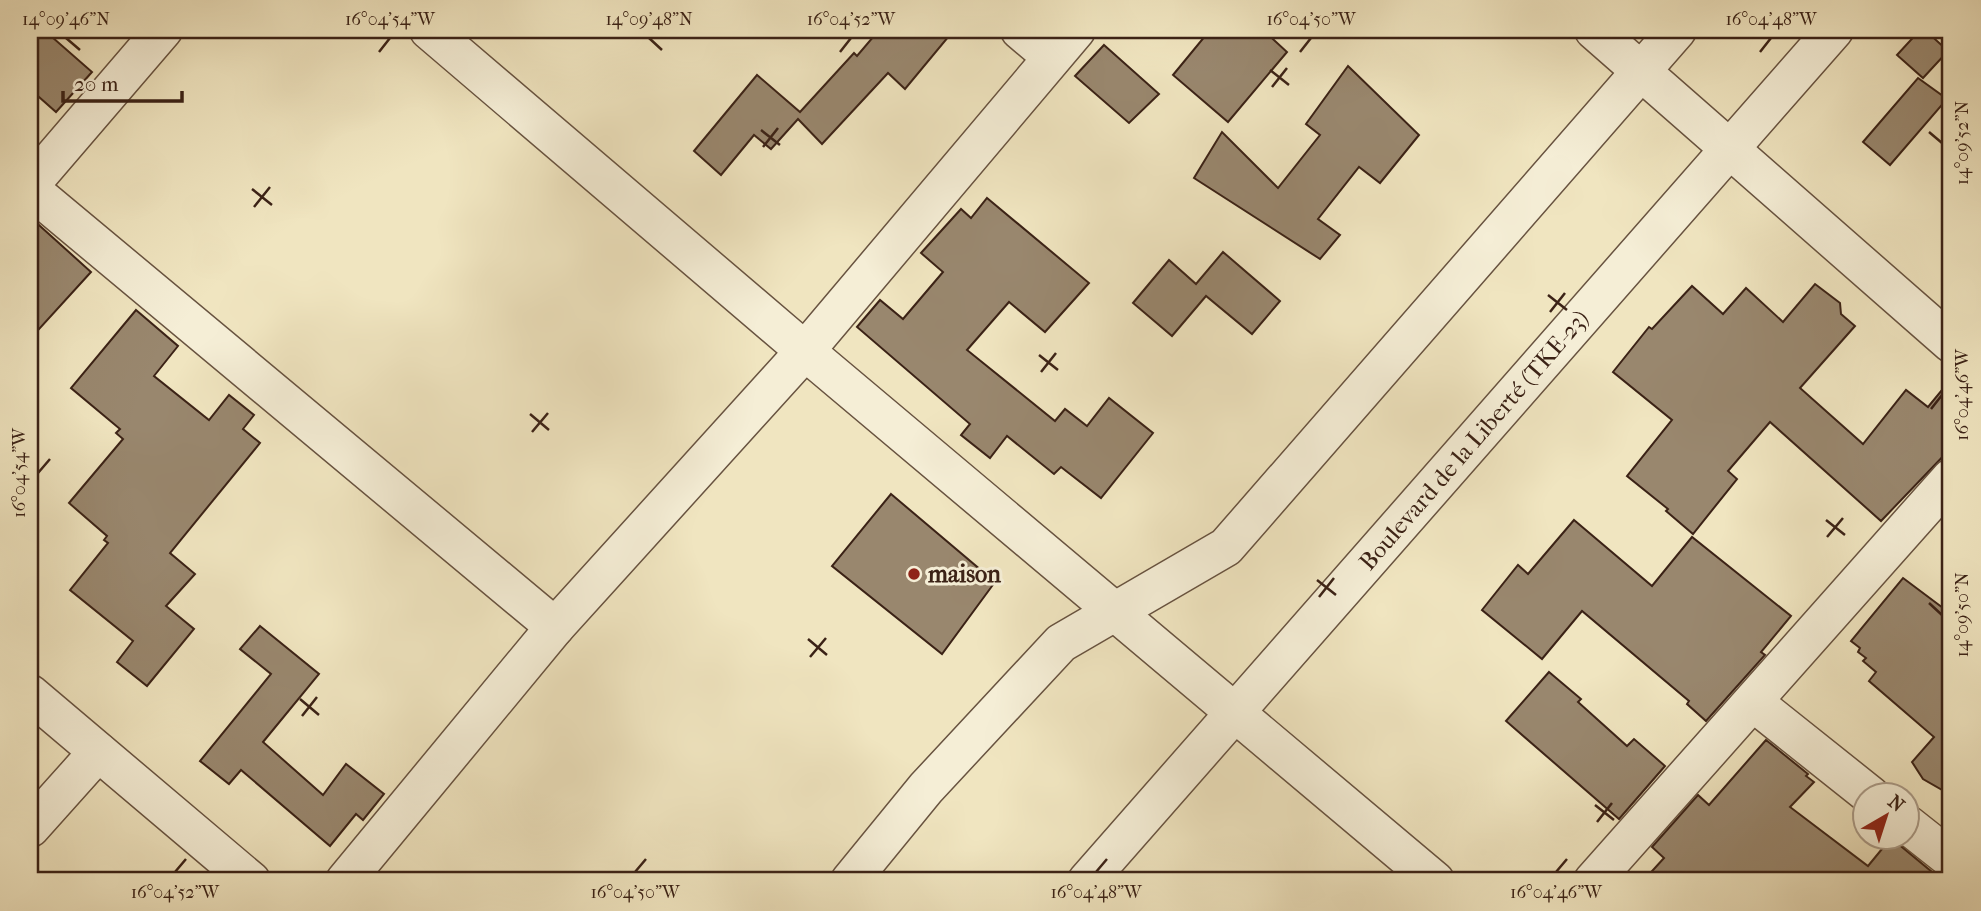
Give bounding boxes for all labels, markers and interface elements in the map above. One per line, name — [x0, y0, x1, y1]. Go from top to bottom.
text: 14°09'46"N — [22, 9, 110, 30]
text: 16°04'54"W — [345, 9, 436, 30]
text: 14°09'48"N — [605, 9, 693, 30]
text: 16°04'52"W — [807, 9, 897, 30]
text: 16°04'50"W — [1266, 9, 1357, 30]
text: 16°04'48"W — [1725, 9, 1818, 30]
scale bar — [63, 60, 182, 104]
text: 20 m — [74, 72, 119, 96]
text: 14°09'52"N — [1952, 100, 1973, 185]
street label: Boulevard de la Liberté (TKE-23) — [1354, 304, 1594, 576]
text: 16°04'46"W — [1952, 348, 1973, 441]
text: 16°04'54"W — [9, 427, 30, 518]
place label: maison — [927, 560, 1002, 588]
marker: maison — [906, 566, 922, 582]
text: 14°09'50"N — [1952, 572, 1973, 658]
north arrow — [1852, 782, 1922, 852]
text: N — [1884, 790, 1909, 817]
text: 16°04'52"W — [131, 882, 221, 903]
text: 16°04'50"W — [590, 882, 681, 903]
text: 16°04'48"W — [1050, 882, 1143, 903]
text: 16°04'46"W — [1510, 882, 1603, 903]

